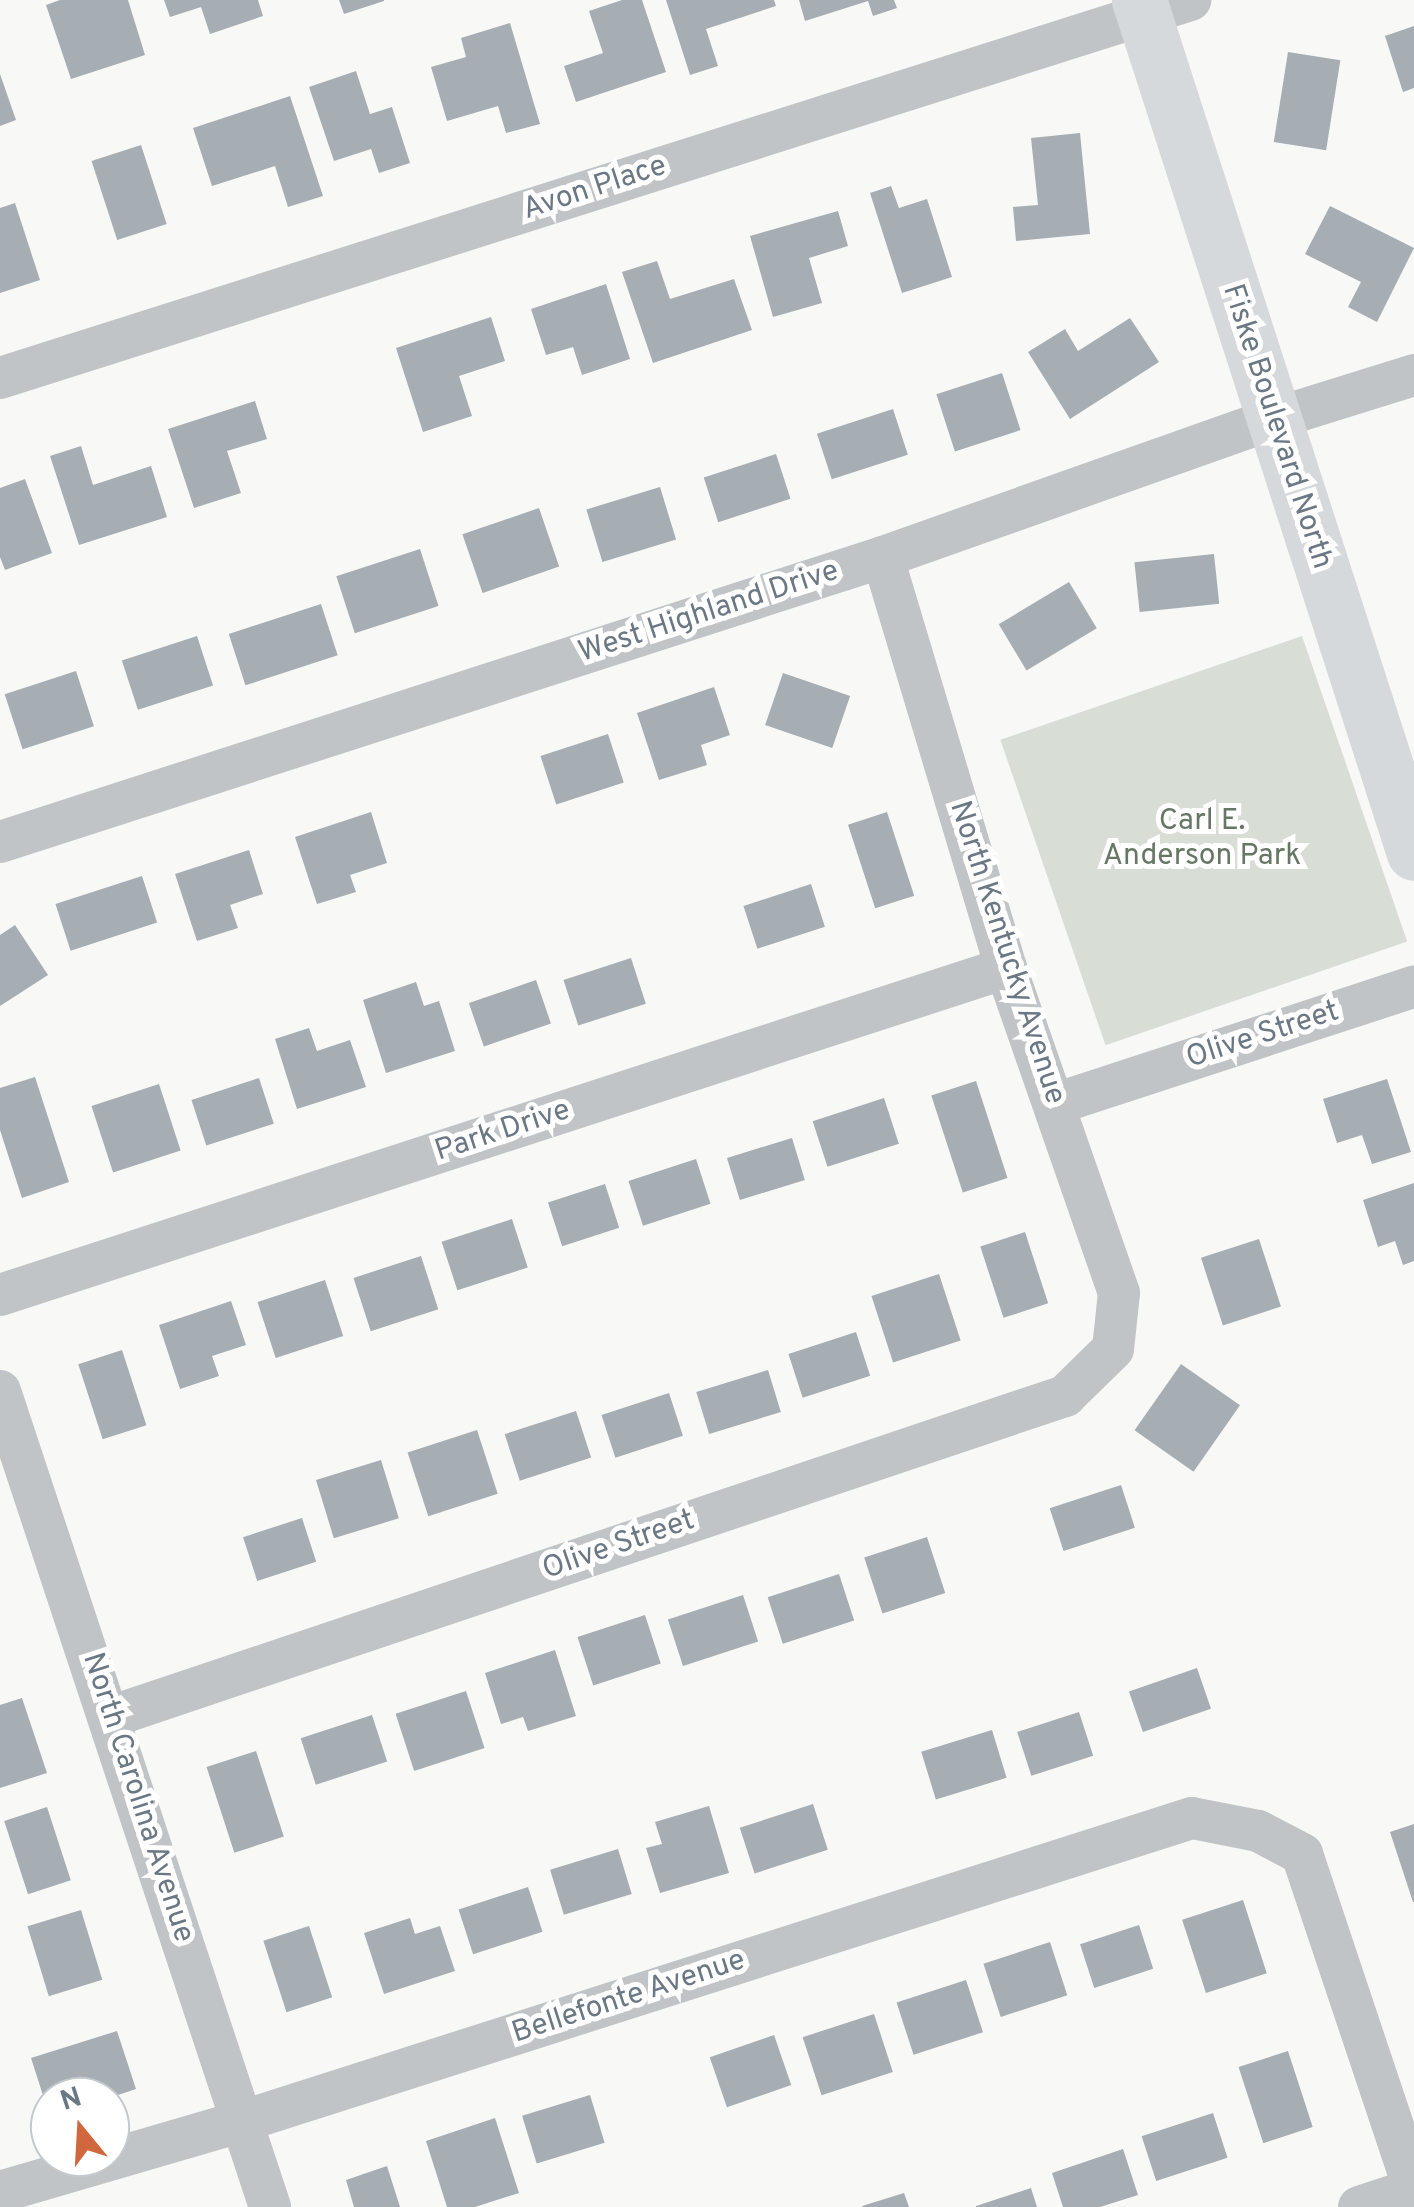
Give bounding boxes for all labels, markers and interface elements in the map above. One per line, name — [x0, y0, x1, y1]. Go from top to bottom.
street label: Avon Place — [519, 149, 671, 229]
street label: Fiske Boulevard North — [1213, 280, 1339, 574]
street label: West Highland Drive — [574, 554, 844, 672]
street label: North Kentucky Avenue — [940, 796, 1072, 1110]
park label: Carl E. Anderson Park — [1103, 804, 1301, 874]
street label: Olive Street — [1182, 994, 1344, 1078]
street label: Park Drive — [431, 1093, 575, 1171]
street label: Olive Street — [538, 1503, 700, 1589]
street label: North Carolina Avenue — [73, 1648, 201, 1948]
street label: Bellefonte Avenue — [507, 1943, 751, 2053]
north arrow — [30, 2077, 130, 2177]
text: N — [56, 2080, 86, 2121]

